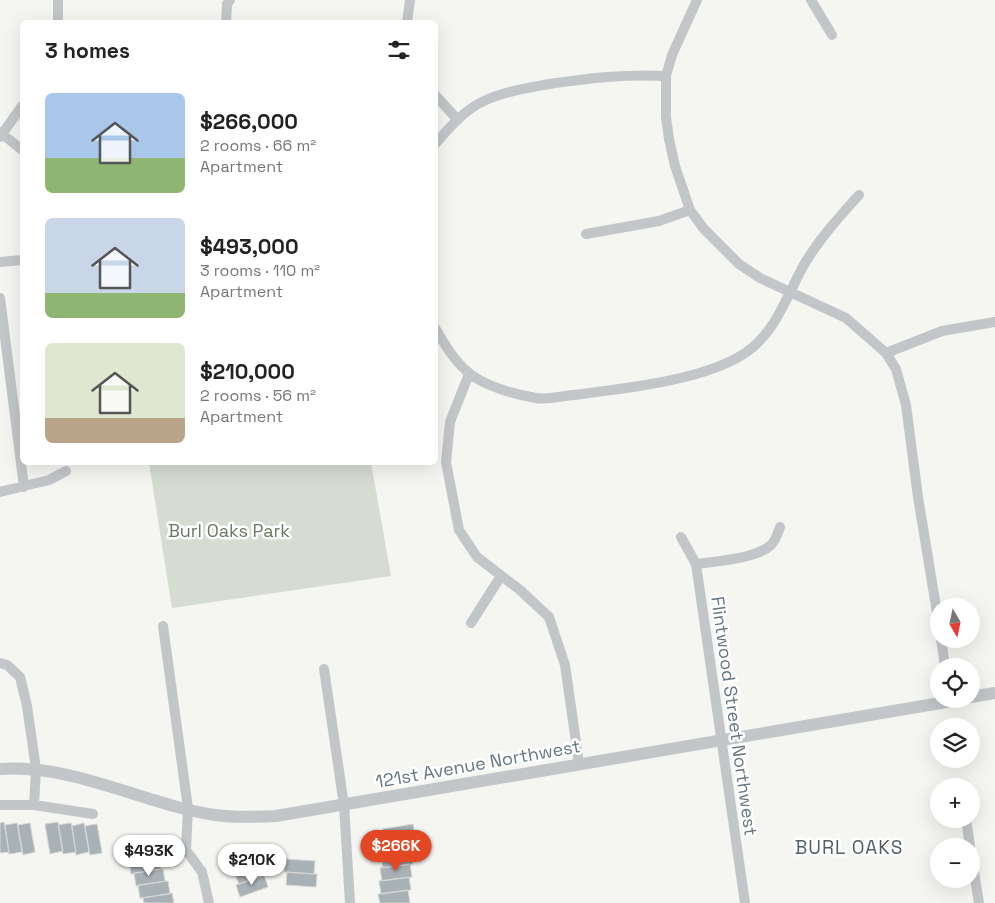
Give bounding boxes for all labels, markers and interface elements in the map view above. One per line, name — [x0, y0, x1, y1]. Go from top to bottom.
icon: filters — [385, 36, 413, 64]
text: 3 homes — [45, 37, 130, 64]
text: $266,000 — [200, 108, 298, 135]
icon: home — [85, 113, 145, 173]
text: 2 rooms · 66 m² — [200, 135, 316, 156]
text: Apartment — [200, 156, 283, 177]
text: $493,000 — [200, 233, 299, 260]
icon: home — [85, 238, 145, 298]
text: 3 rooms · 110 m² — [200, 260, 320, 281]
text: Apartment — [200, 281, 283, 302]
text: $210,000 — [200, 358, 295, 385]
icon: home — [85, 363, 145, 423]
text: 2 rooms · 56 m² — [200, 385, 316, 406]
text: Apartment — [200, 406, 283, 427]
park label: Burl Oaks Park — [168, 519, 290, 542]
street label: Flintwood Street Northwest — [706, 595, 763, 837]
north arrow — [930, 598, 980, 648]
map controls — [930, 598, 980, 888]
button: locate — [930, 658, 980, 708]
button: layers — [930, 718, 980, 768]
street label: 121st Avenue Northwest — [374, 734, 582, 793]
button: + — [930, 778, 980, 828]
pin: $266K — [361, 830, 431, 872]
pin: $493K — [114, 834, 184, 877]
text: $266K — [372, 835, 421, 856]
district label: BURL OAKS — [795, 835, 903, 860]
button: − — [930, 838, 980, 888]
text: $493K — [124, 840, 174, 861]
pin: $210K — [217, 844, 287, 886]
text: $210K — [229, 849, 275, 870]

